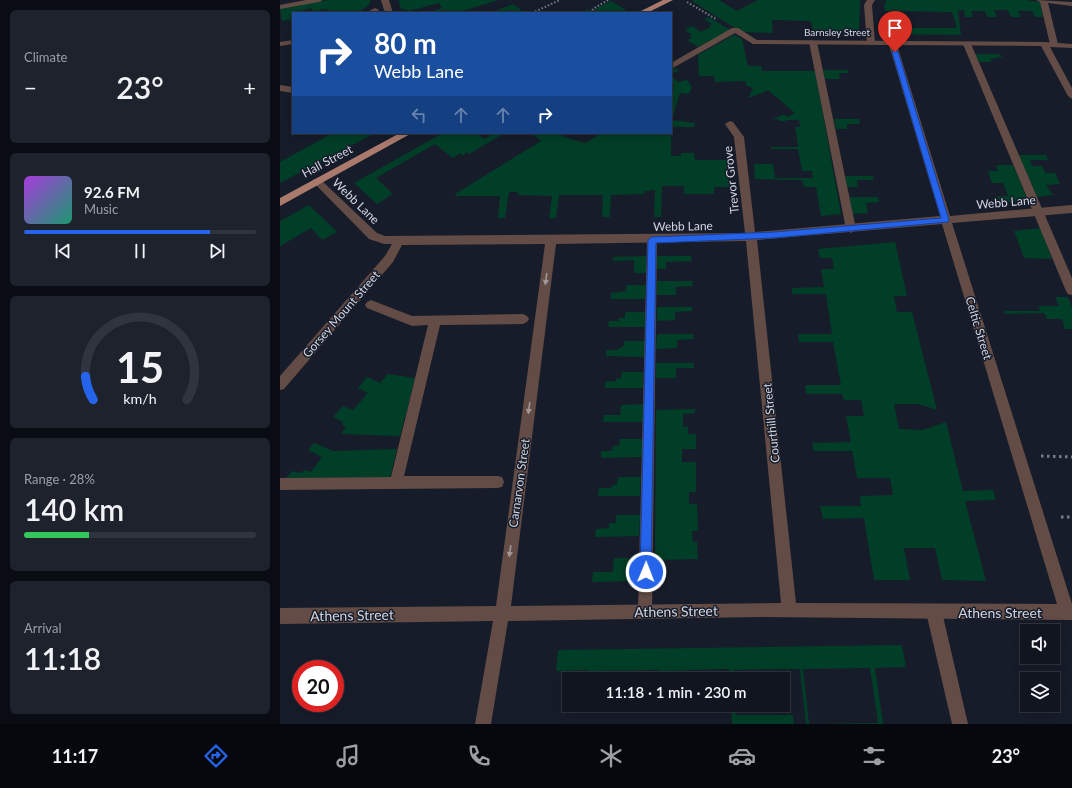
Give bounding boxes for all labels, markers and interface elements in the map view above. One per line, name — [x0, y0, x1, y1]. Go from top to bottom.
pin — [878, 11, 912, 52]
icon: arrive — [884, 17, 906, 39]
text: 80 m — [374, 26, 437, 60]
street label: Barnsley Street — [804, 26, 871, 38]
icon: right — [308, 28, 360, 80]
text: Climate — [24, 49, 67, 65]
text: Webb Lane — [374, 60, 464, 82]
text: 23° — [116, 69, 164, 105]
text: − — [24, 74, 37, 101]
text: + — [243, 74, 256, 101]
icon: left — [408, 104, 430, 126]
icon: ahead — [450, 104, 472, 126]
icon: ahead — [492, 104, 514, 126]
icon: right — [534, 104, 556, 126]
street label: Hall Street — [299, 141, 356, 181]
street label: Trevor Grove — [720, 145, 742, 215]
street label: Webb Lane — [329, 175, 383, 227]
text: 92.6 FM — [84, 183, 140, 201]
street label: Webb Lane — [976, 192, 1036, 212]
text: Music — [84, 201, 118, 217]
street label: Webb Lane — [653, 218, 713, 234]
icon: previous — [52, 240, 74, 262]
icon: pause — [129, 240, 151, 262]
icon: next — [206, 240, 228, 262]
street label: Gorsey Mount Street — [299, 267, 383, 361]
one-way arrow — [543, 273, 549, 285]
street label: Celtic Street — [962, 295, 996, 362]
text: 15 — [116, 342, 164, 392]
street label: Courthill Street — [759, 382, 783, 464]
text: km/h — [123, 390, 157, 407]
one-way arrow — [526, 402, 532, 414]
street label: Carnarvon Street — [505, 437, 533, 528]
text: Range · 28% — [24, 471, 95, 487]
text: 140 km — [24, 491, 124, 527]
one-way arrow — [507, 545, 513, 557]
position arrow — [625, 551, 667, 593]
street label: Athens Street — [634, 602, 718, 620]
street label: Athens Street — [958, 604, 1042, 621]
street label: Athens Street — [310, 606, 394, 624]
text: Arrival — [24, 620, 61, 636]
map controls — [1020, 624, 1060, 712]
button: sound — [1020, 624, 1060, 664]
text: 11:18 — [24, 640, 101, 676]
speed limit sign: 20 — [292, 660, 344, 712]
button: layers — [1020, 672, 1060, 712]
text: 11:18 · 1 min · 230 m — [606, 683, 746, 701]
icon: directions — [202, 742, 230, 770]
icon: music — [334, 742, 362, 770]
icon: phone — [465, 742, 493, 770]
icon: climate — [597, 742, 625, 770]
icon: car — [728, 742, 756, 770]
icon: filters — [860, 742, 888, 770]
text: 11:17 — [52, 745, 98, 767]
text: 23° — [992, 745, 1020, 767]

